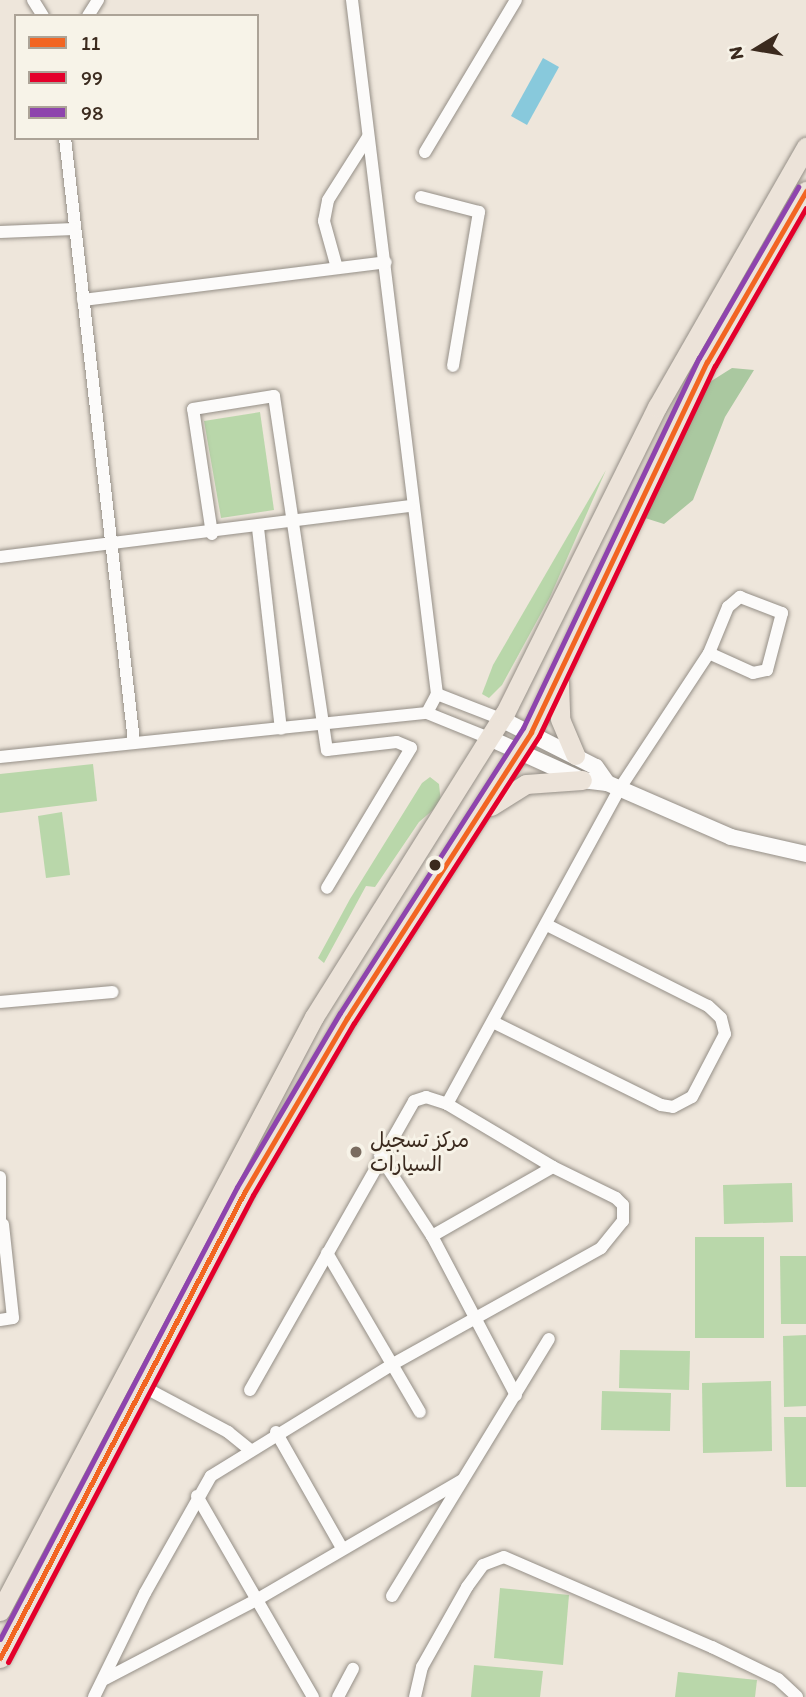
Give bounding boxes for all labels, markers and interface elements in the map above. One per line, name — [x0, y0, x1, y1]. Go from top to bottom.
legend — [14, 14, 259, 140]
north arrow — [722, 14, 792, 84]
text: 11 — [81, 30, 101, 55]
text: N — [723, 45, 748, 62]
text: 99 — [81, 65, 103, 90]
text: 98 — [81, 100, 104, 125]
unlabelled marker — [428, 858, 442, 872]
place label: مركز تسجيل السيارات — [370, 1127, 469, 1177]
marker: مركز تسجيل السيارات — [348, 1144, 364, 1160]

